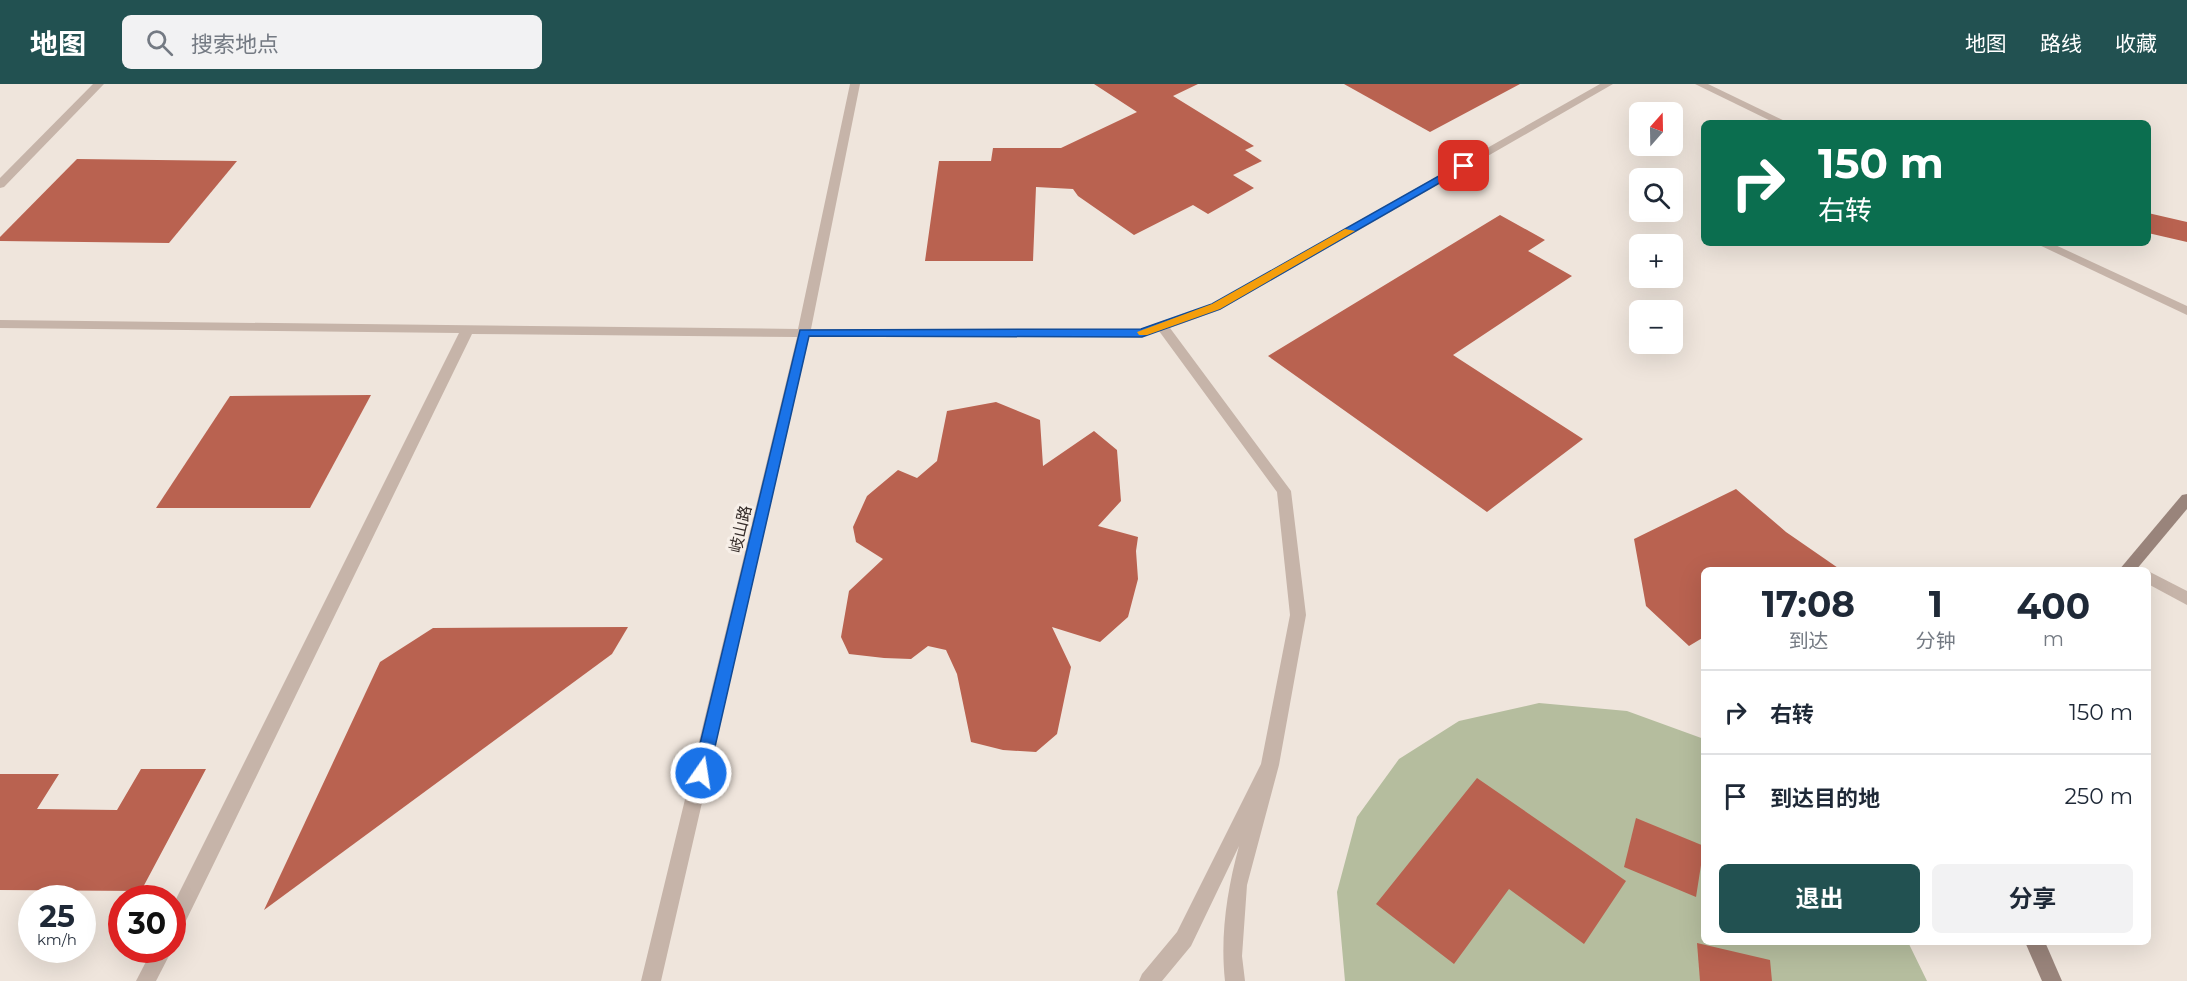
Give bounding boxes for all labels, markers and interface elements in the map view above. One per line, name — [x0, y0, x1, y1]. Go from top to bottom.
search box — [122, 15, 542, 69]
icon: search — [143, 26, 176, 59]
text: 地图 — [30, 27, 86, 61]
text: 搜索地点 — [191, 31, 279, 58]
text: 地图 — [1965, 31, 2007, 56]
text: 路线 — [2040, 31, 2082, 56]
text: 收藏 — [2115, 31, 2157, 56]
north arrow — [1629, 102, 1683, 156]
map controls — [1629, 102, 1683, 354]
text: 150 m — [1818, 137, 1944, 189]
pin — [1438, 140, 1489, 191]
icon: right — [1719, 144, 1797, 222]
icon: arrive — [1447, 149, 1480, 182]
button: search — [1629, 168, 1683, 222]
text: 右转 — [1818, 194, 1872, 227]
button: + — [1629, 234, 1683, 288]
button: − — [1629, 300, 1683, 354]
street label: 岐山路 — [726, 504, 755, 555]
text: 17:08 — [1762, 582, 1855, 626]
text: 1 — [1929, 582, 1943, 626]
text: 400 — [2017, 584, 2090, 628]
text: m — [2043, 627, 2064, 651]
text: 到达 — [1788, 629, 1828, 653]
text: 分钟 — [1916, 629, 1956, 653]
icon: right — [1719, 696, 1752, 729]
text: 150 m — [2069, 699, 2133, 726]
text: 右转 — [1770, 701, 1814, 728]
position arrow — [669, 741, 733, 805]
icon: arrive — [1719, 780, 1752, 813]
text: 250 m — [2064, 783, 2133, 810]
text: 到达目的地 — [1770, 785, 1880, 812]
button: 退出 — [1719, 864, 1920, 933]
button: 分享 — [1932, 864, 2133, 933]
speed limit sign: 30 — [108, 885, 186, 963]
text: 25 — [39, 898, 75, 935]
text: km/h — [37, 930, 77, 949]

